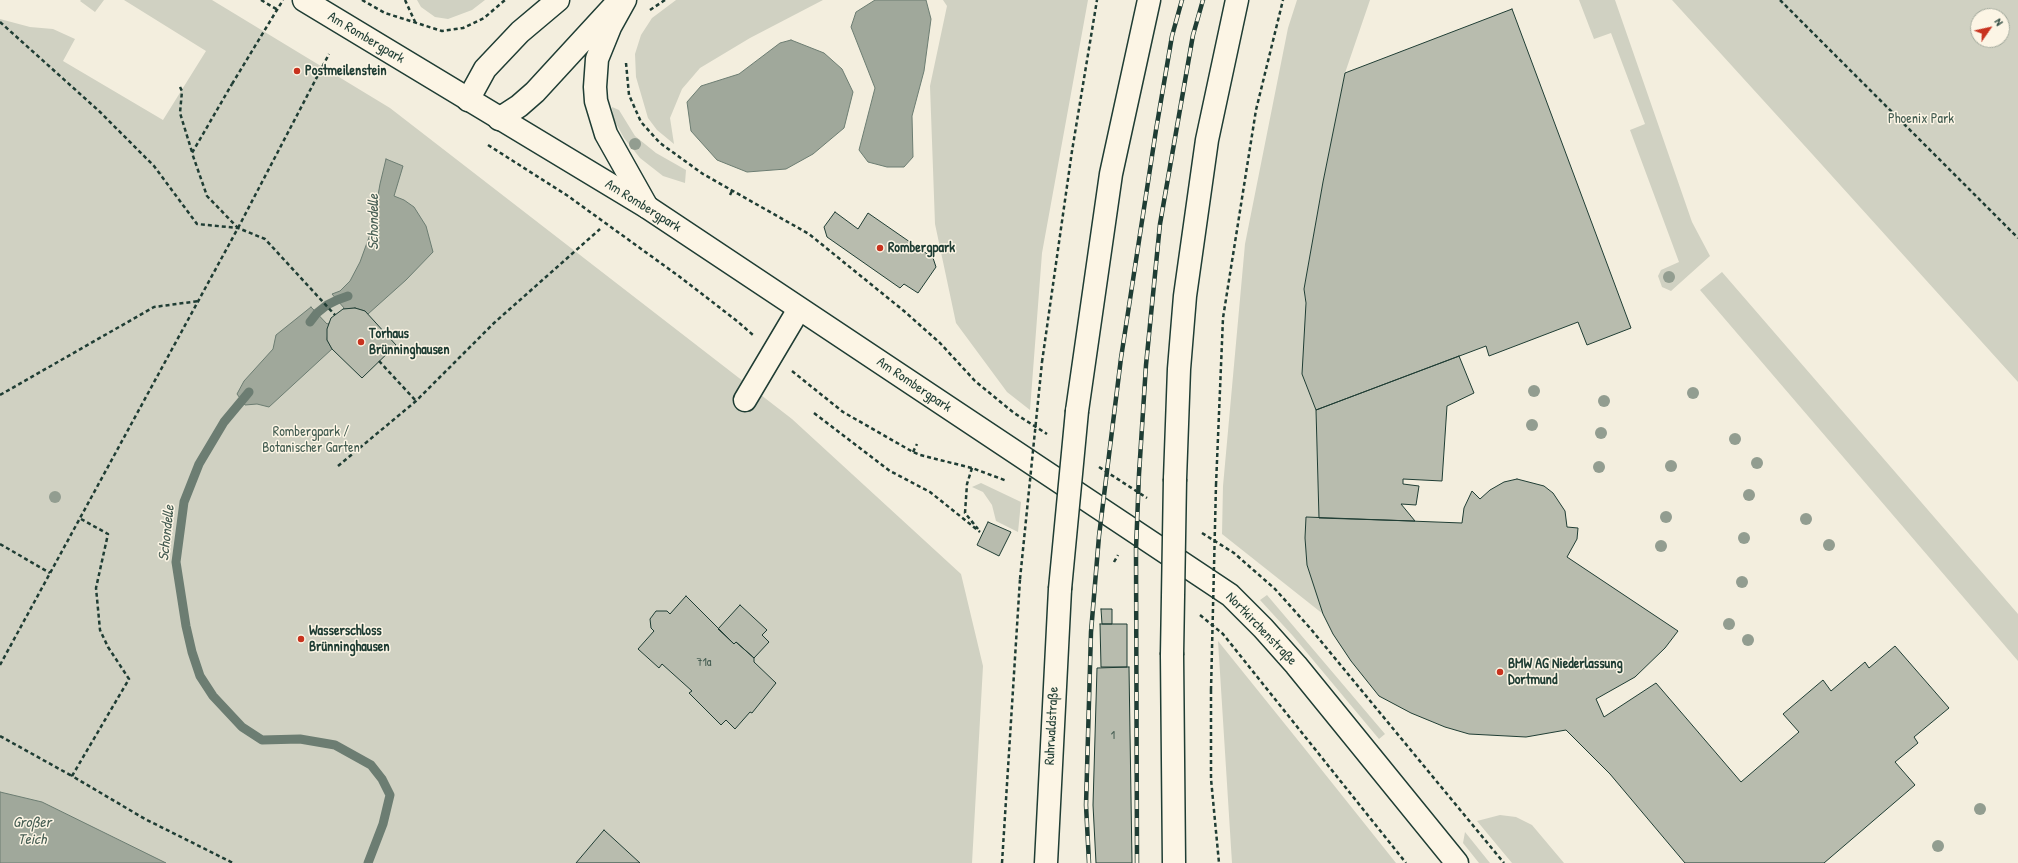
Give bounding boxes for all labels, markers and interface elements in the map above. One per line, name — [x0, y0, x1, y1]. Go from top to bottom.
street label: Am Rombergpark — [325, 8, 407, 68]
north arrow — [1970, 8, 2010, 48]
text: N — [1992, 15, 2007, 28]
place label: Postmeilenstein — [305, 63, 387, 79]
marker: Postmeilenstein — [292, 66, 302, 76]
park label: Phoenix Park — [1888, 111, 1954, 127]
street label: Am Rombergpark — [602, 176, 684, 236]
water label: Schondelle — [365, 194, 383, 250]
place label: Rombergpark — [888, 240, 955, 256]
marker: Rombergpark — [875, 243, 885, 253]
place label: Torhaus Brünninghausen — [369, 326, 450, 358]
marker: Torhaus Brünninghausen — [356, 337, 366, 347]
street label: Am Rombergpark — [873, 354, 955, 416]
park label: Rombergpark / Botanischer Garten — [262, 424, 360, 456]
water label: Schondelle — [155, 504, 179, 562]
street label: Nortkirchenstraße — [1222, 589, 1300, 669]
place label: Wasserschloss Brünninghausen — [309, 623, 390, 656]
marker: Wasserschloss Brünninghausen — [296, 634, 306, 644]
house number: 71a — [697, 656, 711, 670]
place label: BMW AG Niederlassung Dortmund — [1508, 656, 1623, 688]
marker: BMW AG Niederlassung Dortmund — [1495, 667, 1505, 677]
street label: Ruhrwaldstraße — [1042, 686, 1062, 766]
house number: 1 — [1111, 729, 1115, 743]
water label: Großer Teich — [13, 814, 51, 849]

